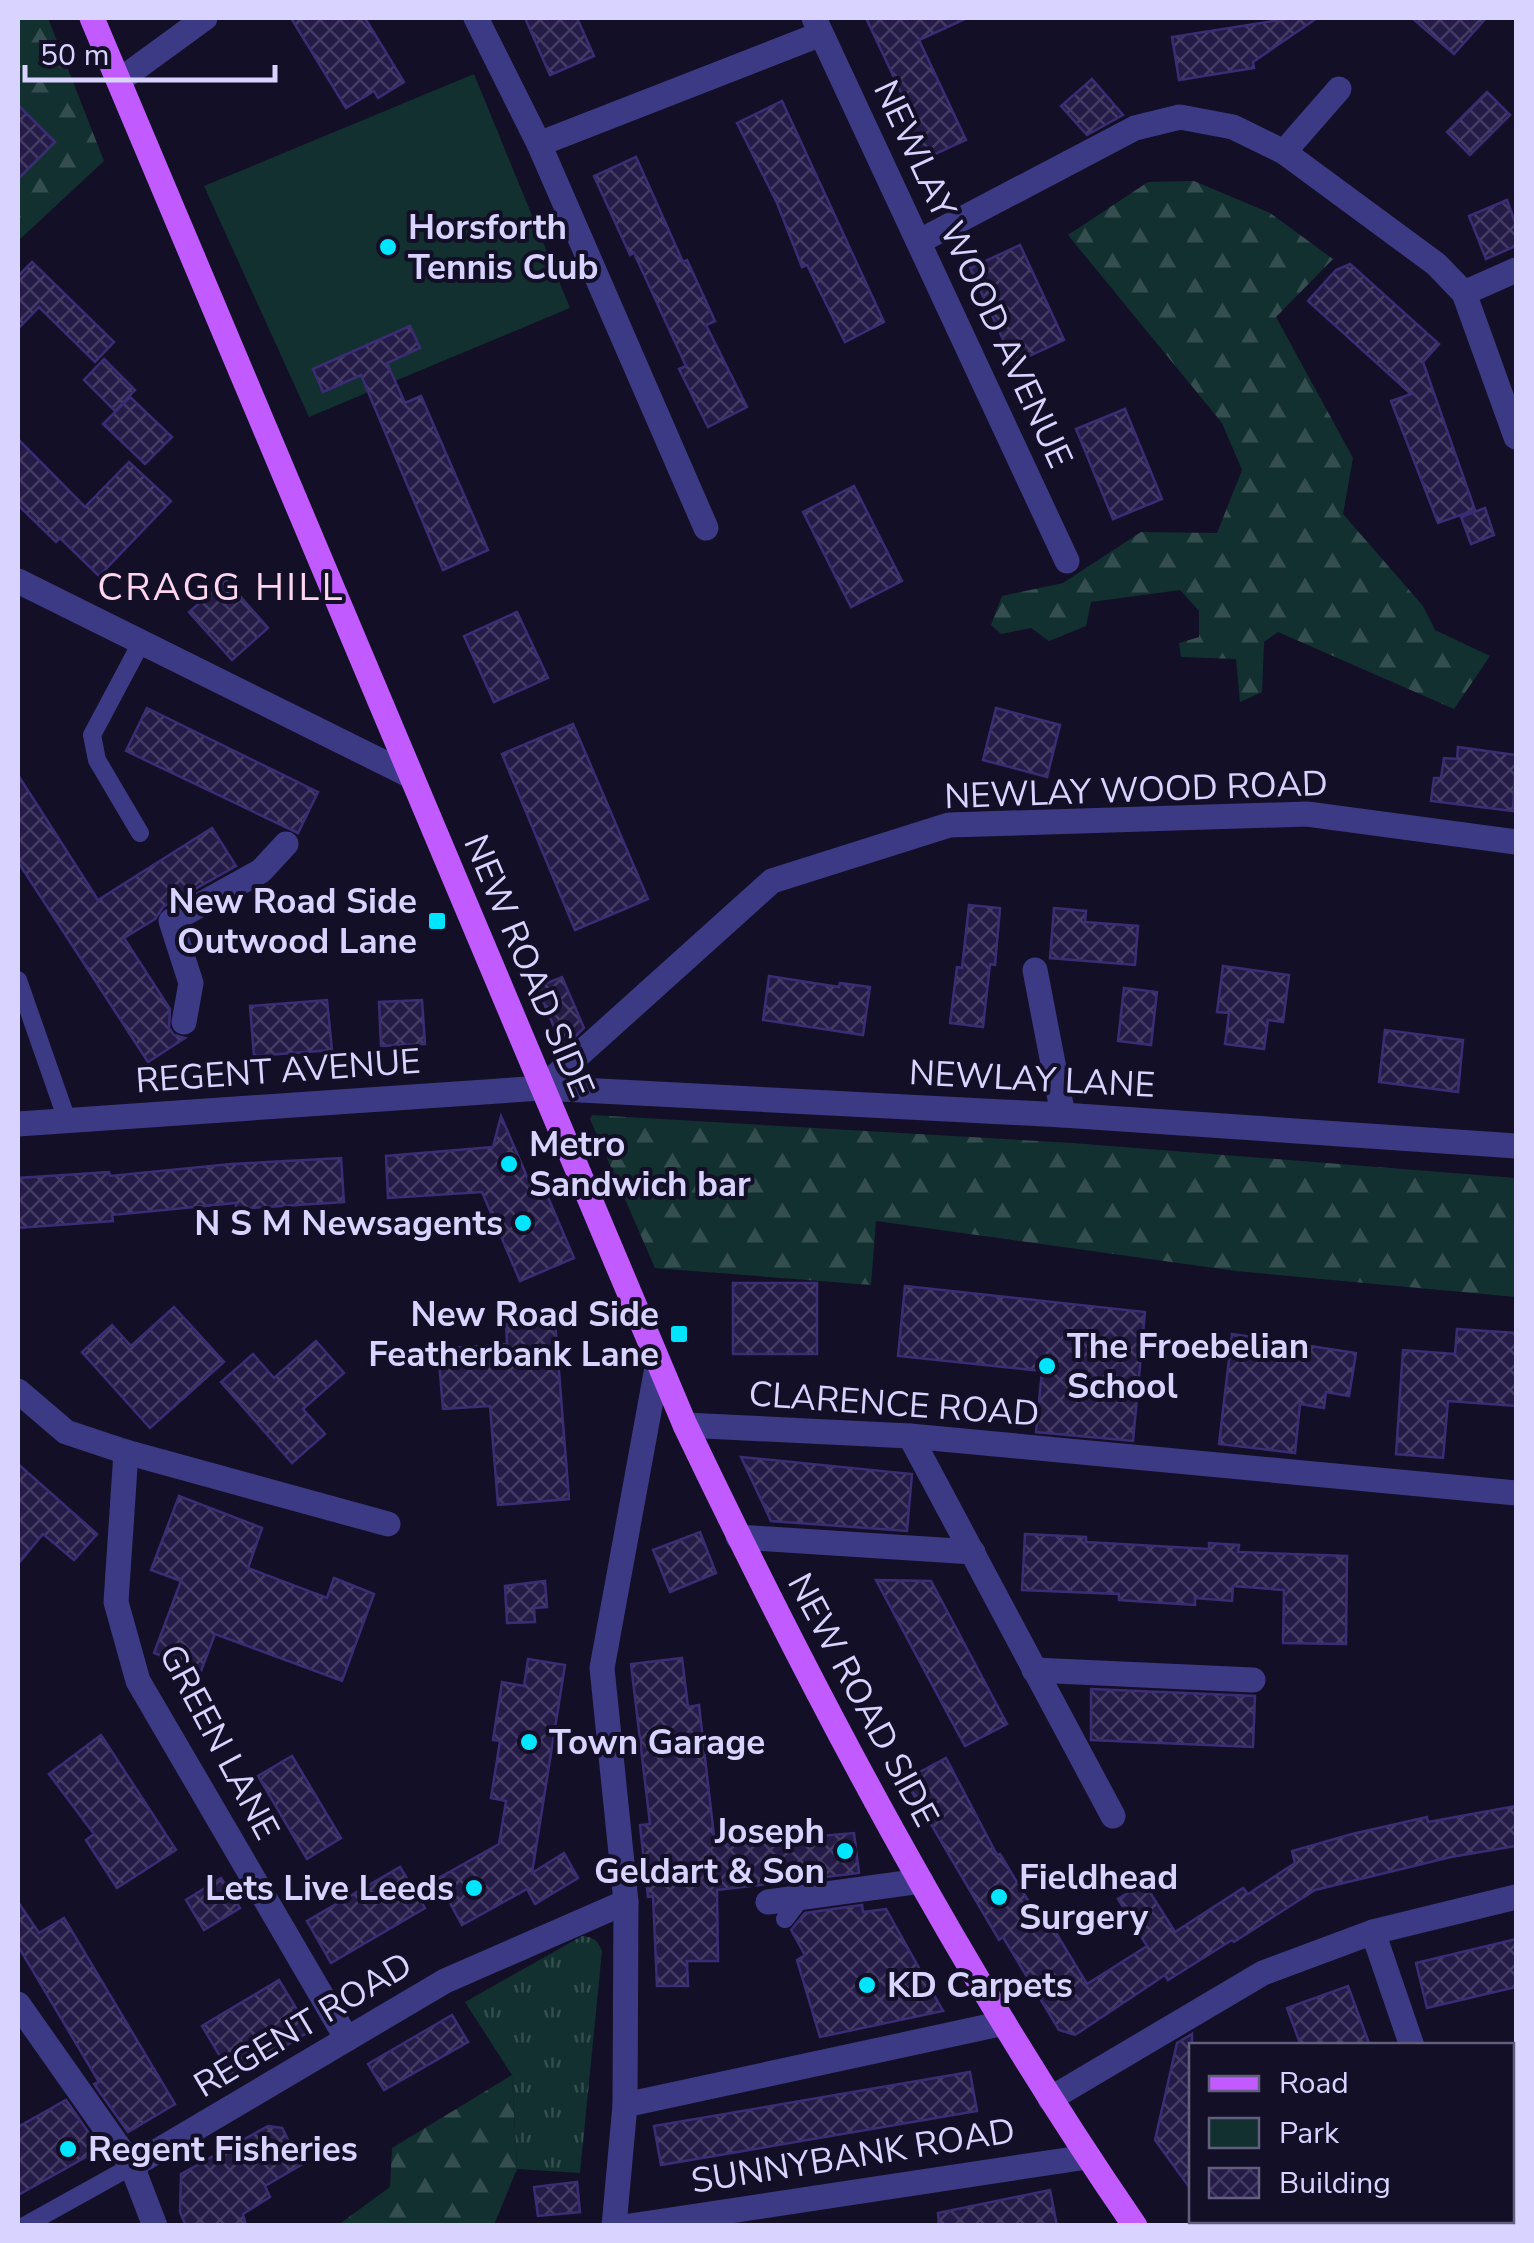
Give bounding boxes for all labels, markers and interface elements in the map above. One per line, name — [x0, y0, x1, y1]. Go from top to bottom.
scale bar — [25, 20, 275, 82]
text: 50 m — [40, 35, 109, 76]
street label: NEWLAY WOOD AVENUE — [862, 73, 1084, 475]
place label: Horsforth Tennis Club — [408, 204, 599, 291]
marker: Horsforth Tennis Club — [377, 236, 399, 258]
district label: CRAGG HILL — [97, 562, 345, 613]
street label: NEWLAY WOOD ROAD — [943, 760, 1329, 820]
street label: NEW ROAD SIDE — [453, 828, 605, 1104]
place label: New Road Side Outwood Lane — [169, 878, 417, 965]
marker: New Road Side Outwood Lane — [426, 910, 448, 932]
street label: REGENT AVENUE — [134, 1038, 422, 1104]
street label: NEWLAY LANE — [908, 1049, 1156, 1109]
place label: Metro Sandwich bar — [529, 1121, 751, 1208]
marker: Metro Sandwich bar — [498, 1153, 520, 1175]
place label: N S M Newsagents — [194, 1200, 503, 1247]
marker: N S M Newsagents — [512, 1212, 534, 1234]
place label: New Road Side Featherbank Lane — [368, 1291, 659, 1378]
marker: New Road Side Featherbank Lane — [668, 1323, 690, 1345]
place label: The Froebelian School — [1067, 1323, 1309, 1410]
marker: The Froebelian School — [1036, 1355, 1058, 1377]
street label: CLARENCE ROAD — [747, 1370, 1041, 1438]
street label: NEW ROAD SIDE — [776, 1565, 950, 1835]
street label: GREEN LANE — [148, 1636, 290, 1848]
place label: Town Garage — [549, 1719, 765, 1766]
marker: Town Garage — [518, 1731, 540, 1753]
place label: Joseph Geldart & Son — [594, 1808, 825, 1895]
marker: Joseph Geldart & Son — [834, 1840, 856, 1862]
place label: Fieldhead Surgery — [1019, 1854, 1178, 1941]
place label: Lets Live Leeds — [205, 1865, 454, 1912]
marker: Lets Live Leeds — [463, 1877, 485, 1899]
marker: Fieldhead Surgery — [988, 1886, 1010, 1908]
street label: REGENT ROAD — [185, 1941, 421, 2109]
place label: KD Carpets — [887, 1962, 1073, 2009]
marker: KD Carpets — [856, 1974, 878, 1996]
legend — [1189, 2043, 1514, 2223]
text: Road — [1279, 2063, 1349, 2104]
street label: SUNNYBANK ROAD — [688, 2107, 1018, 2205]
text: Park — [1279, 2113, 1340, 2154]
place label: Regent Fisheries — [88, 2126, 358, 2173]
marker: Regent Fisheries — [57, 2138, 79, 2160]
text: Building — [1279, 2163, 1391, 2204]

